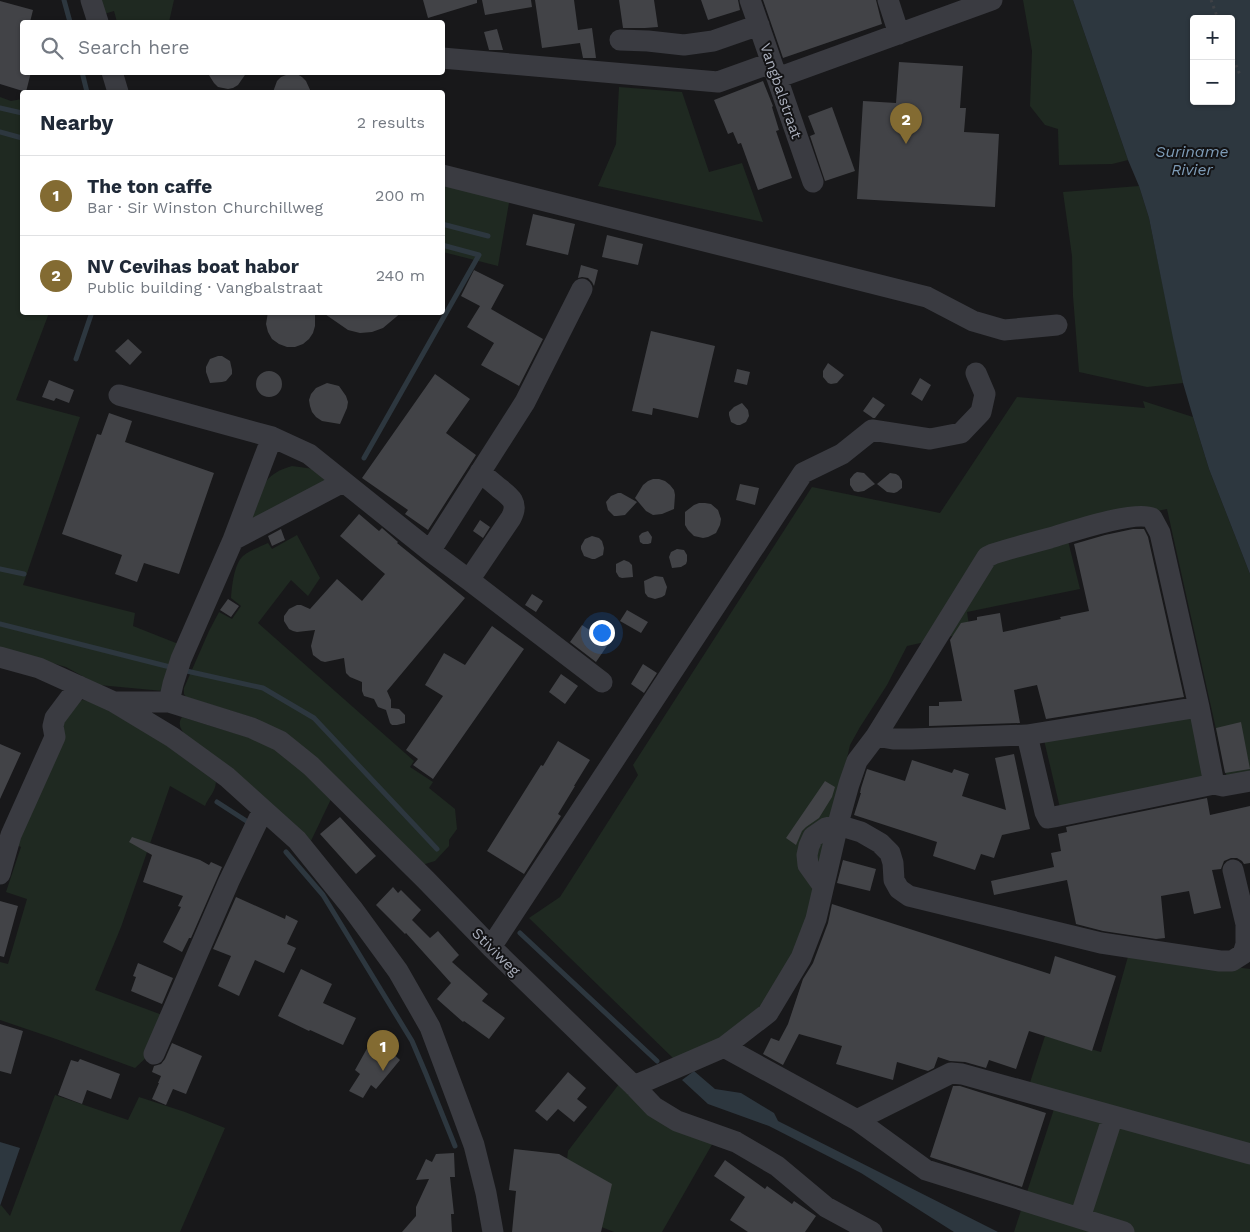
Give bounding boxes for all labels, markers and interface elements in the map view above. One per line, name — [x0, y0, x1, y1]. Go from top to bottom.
map controls — [1190, 15, 1235, 105]
button: + — [1190, 15, 1235, 60]
search box — [20, 20, 445, 75]
icon: search — [38, 34, 66, 62]
text: Search here — [78, 36, 189, 59]
street label: Vangbalstraat — [756, 41, 806, 142]
button: − — [1190, 60, 1235, 105]
pin: 2 — [890, 103, 922, 144]
text: Nearby — [40, 110, 113, 135]
text: 2 results — [357, 113, 425, 132]
water label: Suriname Rivier — [1155, 142, 1229, 179]
text: The ton caffe — [87, 175, 212, 198]
text: 1 — [53, 186, 59, 205]
text: 200 m — [375, 186, 425, 205]
text: Bar · Sir Winston Churchillweg — [87, 198, 323, 217]
text: NV Cevihas boat habor — [87, 255, 299, 278]
text: 2 — [51, 266, 61, 285]
text: 240 m — [376, 266, 425, 285]
text: Public building · Vangbalstraat — [87, 278, 323, 297]
your location — [589, 620, 615, 646]
street label: Stiviweg — [468, 924, 524, 980]
pin: 1 — [367, 1030, 399, 1071]

